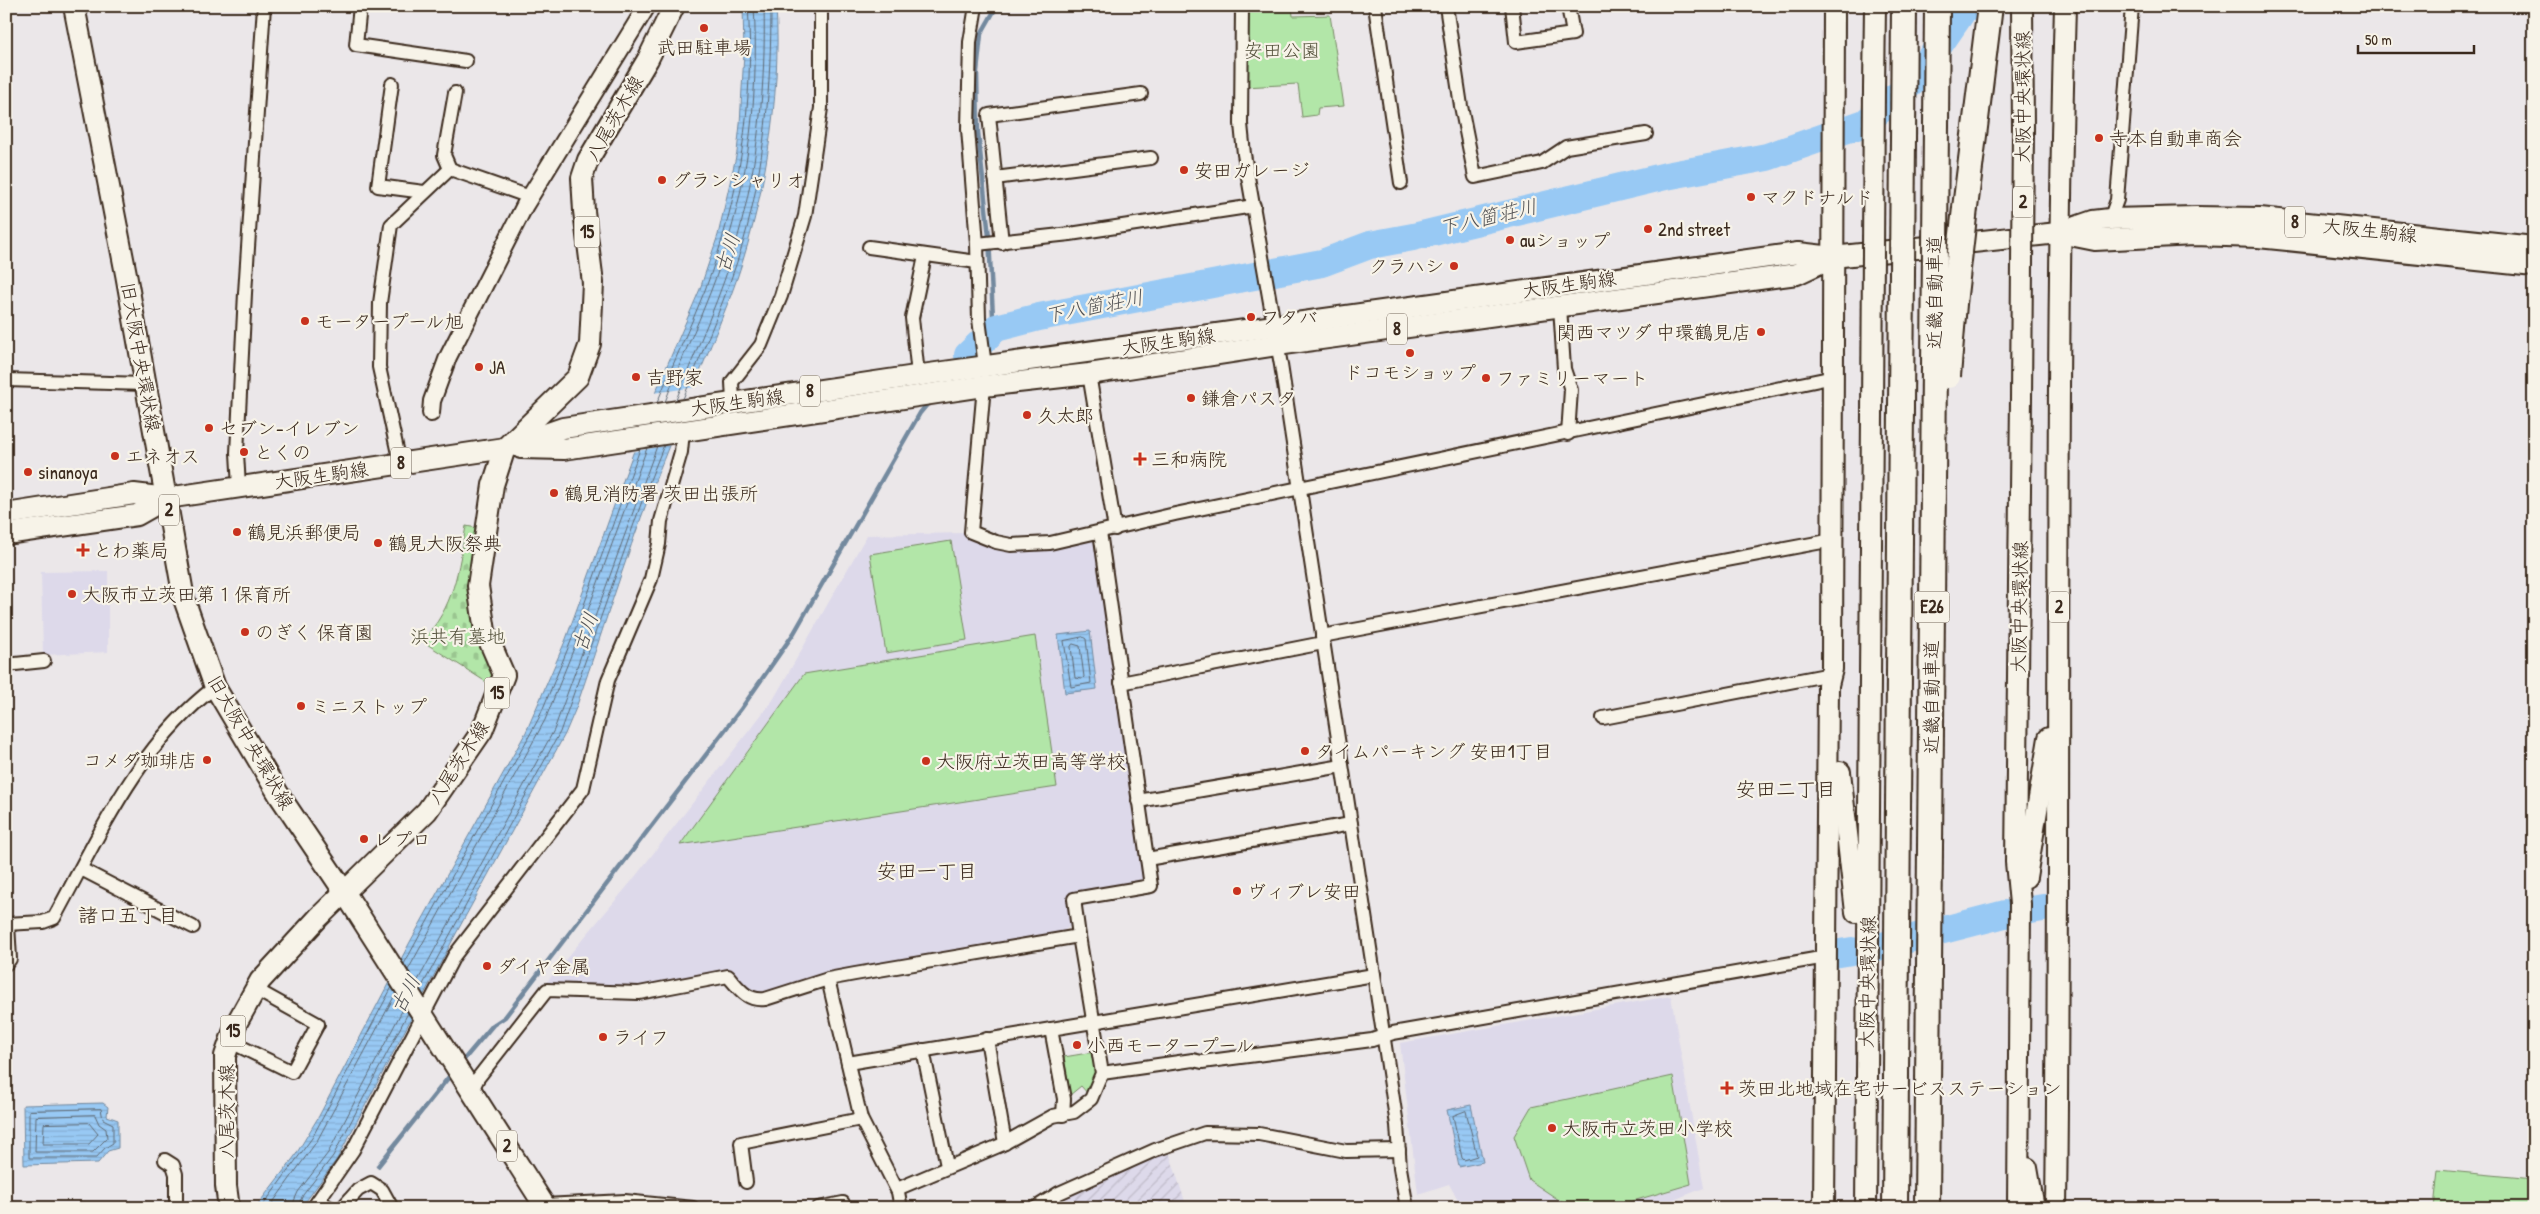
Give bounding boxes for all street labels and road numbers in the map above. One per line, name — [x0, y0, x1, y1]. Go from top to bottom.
street label: 大阪中央環状線 — [2009, 30, 2035, 164]
street label: 八尾茨木線 — [579, 70, 649, 166]
road number: 2 — [2013, 186, 2033, 218]
road number: 8 — [2285, 206, 2305, 238]
street label: 大阪生駒線 — [2321, 212, 2419, 248]
road number: 15 — [574, 216, 600, 248]
street label: 近畿自動車道 — [1921, 235, 1947, 349]
street label: 大阪生駒線 — [1520, 265, 1618, 303]
street label: 旧大阪中央環状線 — [115, 280, 167, 434]
road number: 8 — [1387, 314, 1407, 344]
street label: 大阪生駒線 — [1119, 322, 1217, 360]
road number: 8 — [800, 376, 820, 406]
street label: 大阪生駒線 — [688, 383, 786, 421]
road number: 8 — [391, 448, 411, 478]
street label: 大阪生駒線 — [272, 456, 370, 494]
road number: 2 — [159, 494, 179, 526]
street label: 大阪中央環状線 — [2005, 540, 2033, 674]
road number: E26 — [1914, 592, 1950, 622]
road number: 2 — [2049, 592, 2069, 622]
street label: 近畿自動車道 — [1918, 640, 1944, 754]
street label: 旧大阪中央環状線 — [202, 670, 300, 814]
road number: 15 — [484, 678, 510, 708]
street label: 八尾茨木線 — [421, 715, 495, 809]
street label: 大阪中央環状線 — [1853, 915, 1881, 1049]
road number: 15 — [220, 1016, 246, 1046]
street label: 八尾茨木線 — [213, 1063, 239, 1159]
road number: 2 — [497, 1130, 517, 1162]

